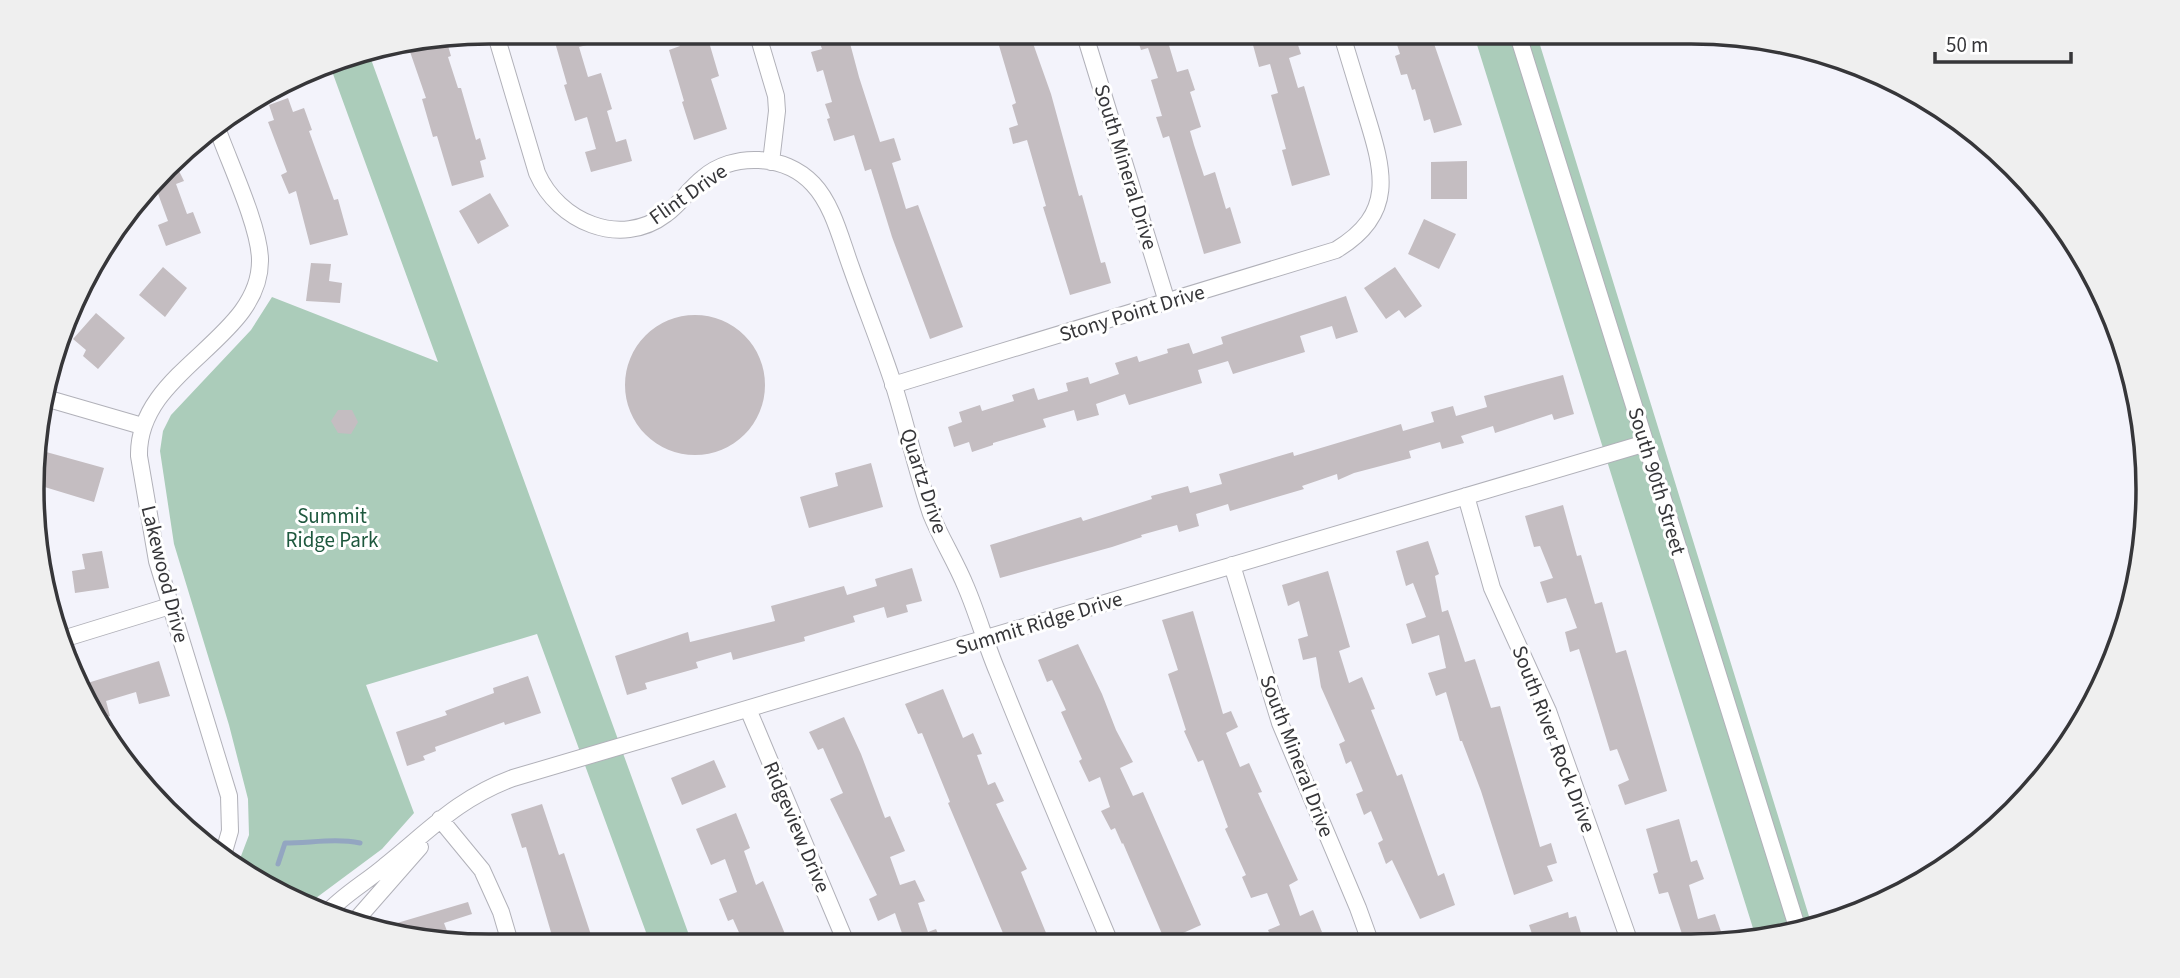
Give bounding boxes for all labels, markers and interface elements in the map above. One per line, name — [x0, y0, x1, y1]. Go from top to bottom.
scale bar — [1935, 21, 2072, 65]
text: 50 m — [1946, 30, 1988, 60]
street label: South Mineral Drive — [1087, 81, 1165, 253]
street label: Flint Drive — [643, 156, 733, 232]
street label: Stony Point Drive — [1056, 277, 1208, 349]
street label: South 90th Street — [1620, 403, 1694, 559]
street label: Quartz Drive — [893, 425, 955, 537]
park label: Summit Ridge Park — [286, 501, 379, 555]
street label: Lakewood Drive — [133, 502, 197, 646]
street label: Summit Ridge Drive — [952, 583, 1126, 663]
street label: South River Rock Drive — [1504, 641, 1604, 837]
street label: South Mineral Drive — [1252, 671, 1342, 841]
street label: Ridgeview Drive — [756, 757, 838, 897]

